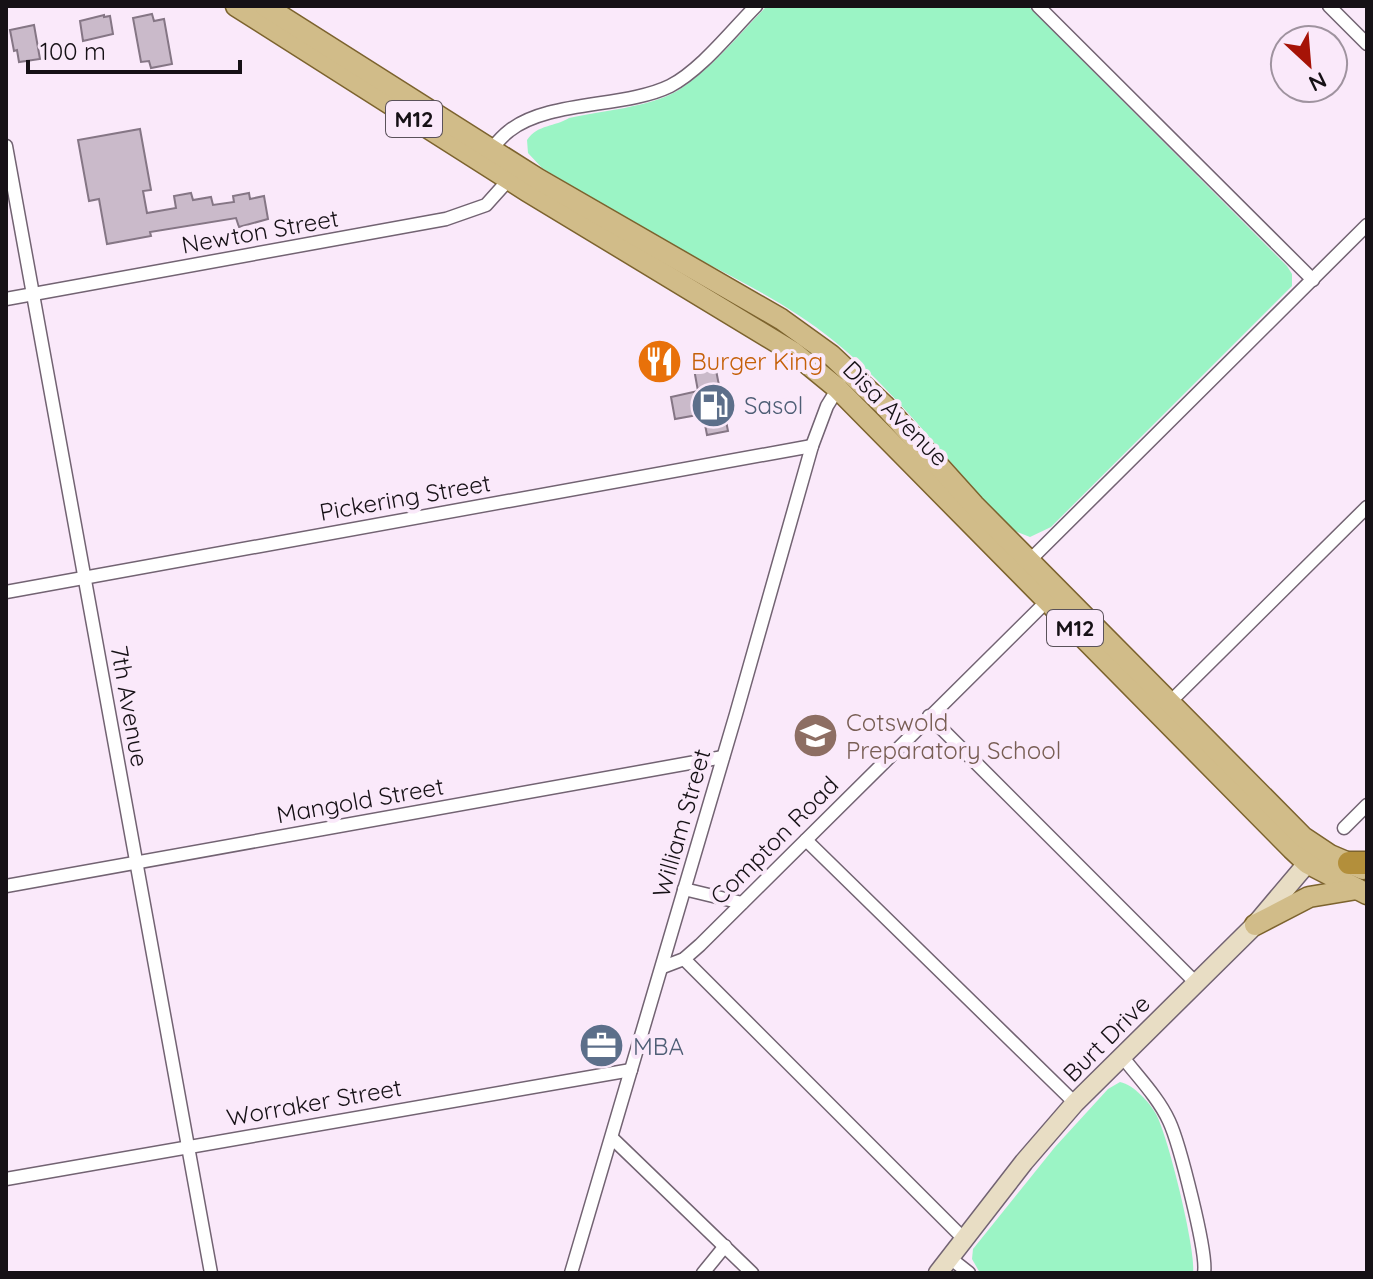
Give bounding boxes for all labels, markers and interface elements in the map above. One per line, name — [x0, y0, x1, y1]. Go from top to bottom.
scale bar — [28, 24, 240, 74]
north arrow — [1269, 24, 1349, 104]
text: 100 m — [40, 36, 106, 66]
text: N — [1304, 66, 1331, 98]
road number: M12 — [386, 101, 442, 137]
street label: Newton Street — [179, 202, 341, 260]
restaurant icon: Burger King — [636, 337, 684, 385]
place label: Burger King — [691, 346, 823, 376]
street label: Disa Avenue — [837, 354, 955, 472]
fuel station icon: Sasol — [689, 381, 737, 429]
place label: Sasol — [744, 390, 803, 420]
street label: Pickering Street — [317, 467, 493, 527]
road number: M12 — [1047, 610, 1103, 646]
street label: 7th Avenue — [105, 643, 155, 769]
place label: Cotswold Preparatory School — [846, 707, 1061, 765]
school or university icon: Cotswold Preparatory School — [791, 712, 839, 760]
street label: William Street — [645, 745, 717, 901]
street label: Compton Road — [704, 770, 844, 910]
street label: Mangold Street — [274, 771, 446, 829]
street label: Burt Drive — [1056, 988, 1156, 1088]
office icon: MBA — [578, 1022, 626, 1070]
place label: MBA — [633, 1031, 684, 1061]
street label: Worraker Street — [224, 1072, 404, 1132]

